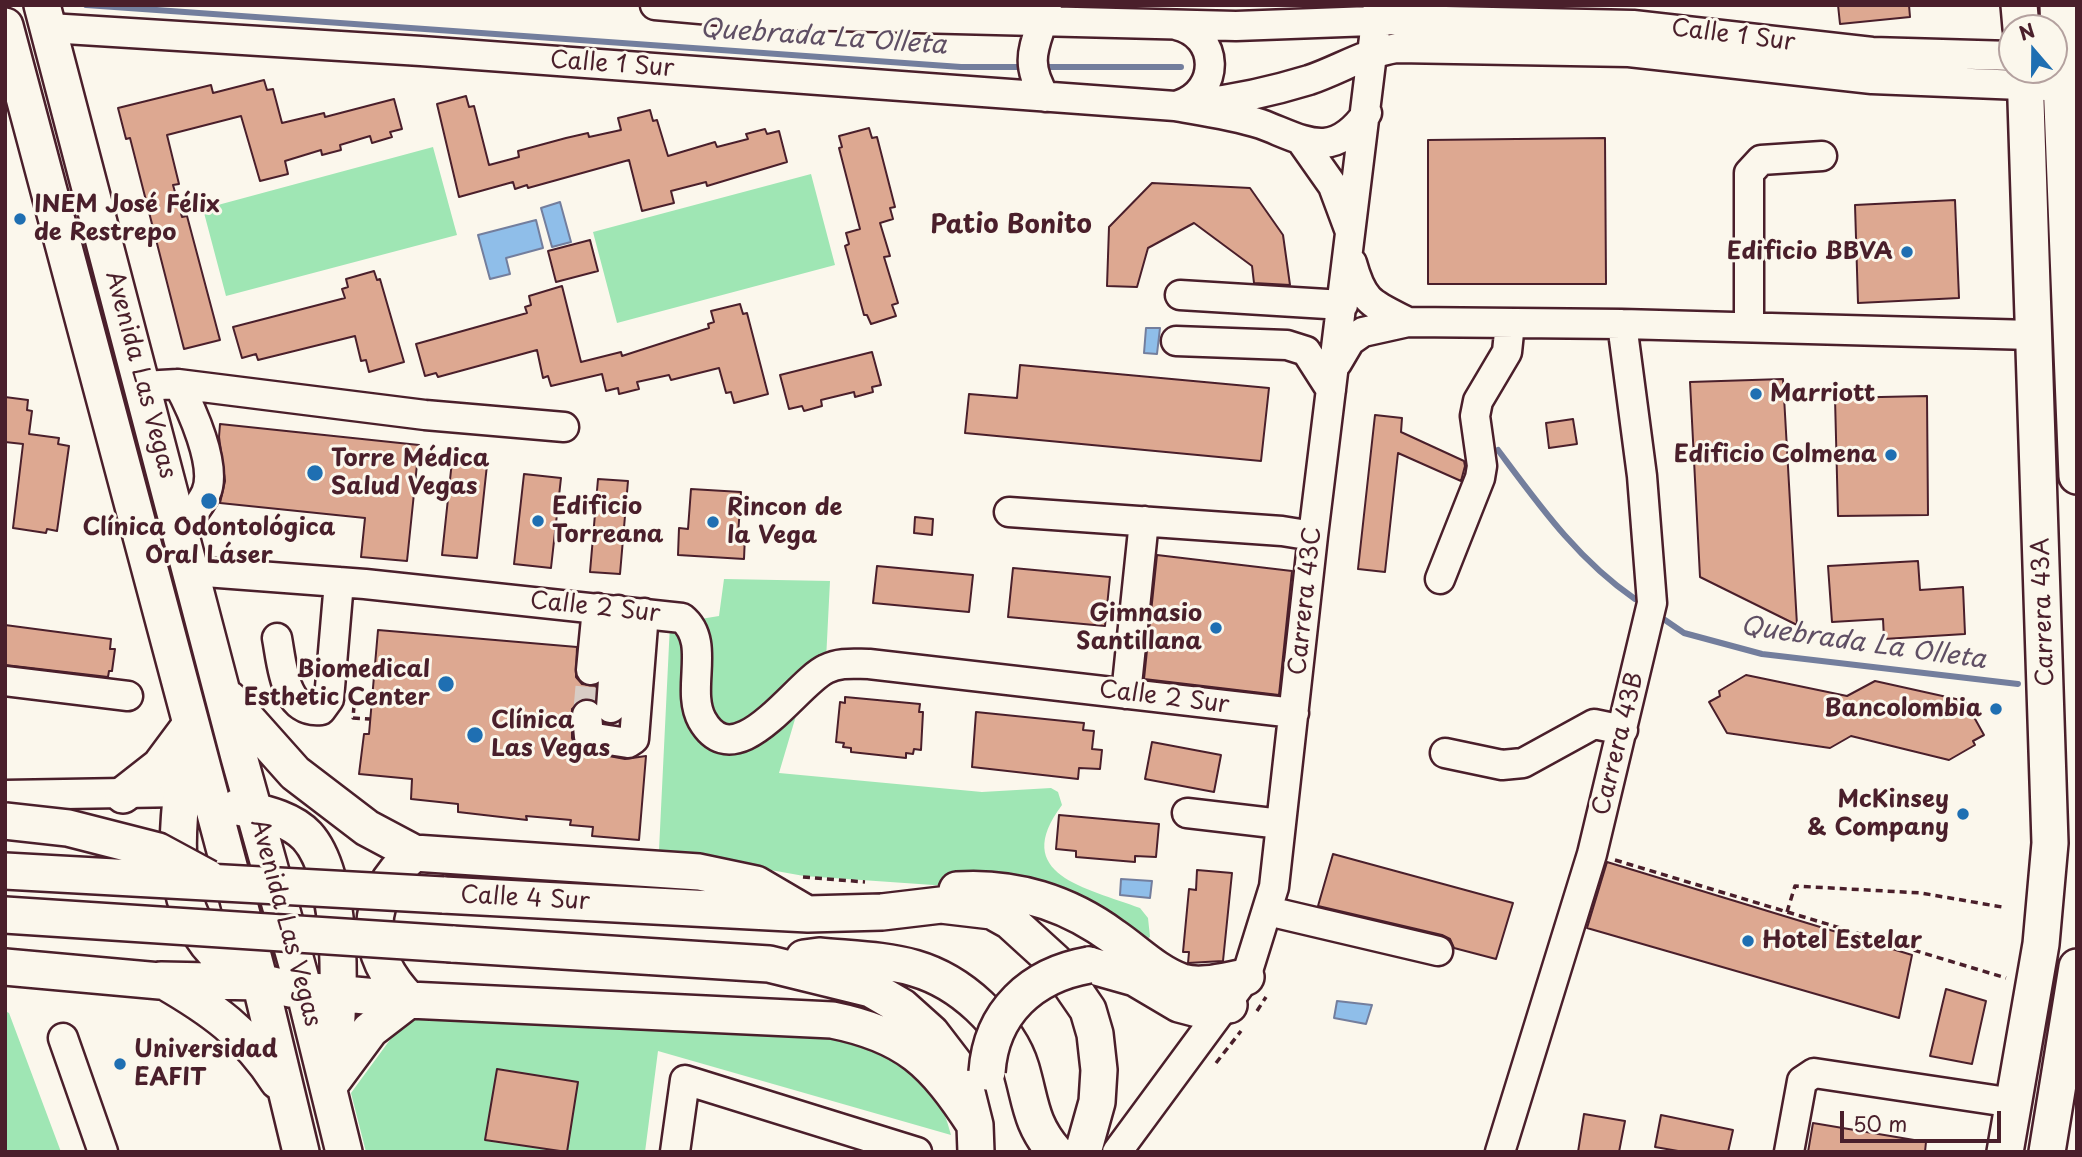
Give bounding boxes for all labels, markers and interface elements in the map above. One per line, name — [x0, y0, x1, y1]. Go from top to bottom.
water label: Quebrada La Olleta — [699, 14, 947, 62]
street label: Calle 1 Sur — [1669, 14, 1797, 58]
north arrow — [1998, 14, 2068, 84]
text: N — [2015, 15, 2038, 47]
street label: Calle 1 Sur — [549, 46, 675, 84]
place label: INEM José Félix de Restrepo — [34, 191, 220, 247]
district label: Patio Bonito — [930, 210, 1092, 242]
marker: INEM José Félix de Restrepo — [12, 211, 28, 227]
place label: Edificio BBVA — [1727, 238, 1893, 266]
marker: Edificio BBVA — [1899, 244, 1915, 260]
street label: Avenida Las Vegas — [98, 268, 182, 482]
place label: Marriott — [1770, 380, 1875, 408]
marker: Marriott — [1748, 386, 1764, 402]
place label: Edificio Colmena — [1674, 441, 1877, 469]
place label: Torre Médica Salud Vegas — [331, 445, 489, 501]
marker: Edificio Colmena — [1883, 447, 1899, 463]
marker: Torre Médica Salud Vegas — [305, 463, 325, 483]
marker: Clínica Odontológica Oral Láser — [199, 491, 219, 511]
place label: Edificio Torreana — [552, 493, 664, 549]
place label: Rincon de la Vega — [727, 494, 842, 550]
marker: Edificio Torreana — [530, 513, 546, 529]
place label: Clínica Odontológica Oral Láser — [82, 514, 336, 570]
marker: Rincon de la Vega — [705, 514, 721, 530]
street label: Carrera 43C — [1284, 525, 1328, 677]
street label: Carrera 43A — [2027, 537, 2061, 687]
street label: Calle 2 Sur — [528, 587, 662, 629]
place label: Gimnasio Santillana — [1076, 600, 1202, 656]
water label: Quebrada La Olleta — [1738, 611, 1988, 677]
marker: Gimnasio Santillana — [1208, 620, 1224, 636]
place label: Biomedical Esthetic Center — [244, 656, 430, 712]
street label: Carrera 43B — [1587, 669, 1651, 819]
marker: Biomedical Esthetic Center — [436, 674, 456, 694]
street label: Calle 2 Sur — [1097, 676, 1231, 720]
place label: Bancolombia — [1824, 695, 1982, 723]
marker: Bancolombia — [1988, 701, 2004, 717]
place label: Clínica Las Vegas — [491, 707, 610, 763]
marker: Clínica Las Vegas — [465, 725, 485, 745]
place label: McKinsey & Company — [1807, 786, 1949, 842]
marker: McKinsey & Company — [1955, 806, 1971, 822]
street label: Avenida Las Vegas — [243, 816, 327, 1030]
street label: Calle 4 Sur — [460, 881, 590, 917]
place label: Hotel Estelar — [1762, 927, 1922, 955]
marker: Hotel Estelar — [1740, 933, 1756, 949]
place label: Universidad EAFIT — [134, 1036, 278, 1092]
marker: Universidad EAFIT — [112, 1056, 128, 1072]
scale bar — [1844, 1098, 2005, 1142]
text: 50 m — [1853, 1107, 1907, 1139]

